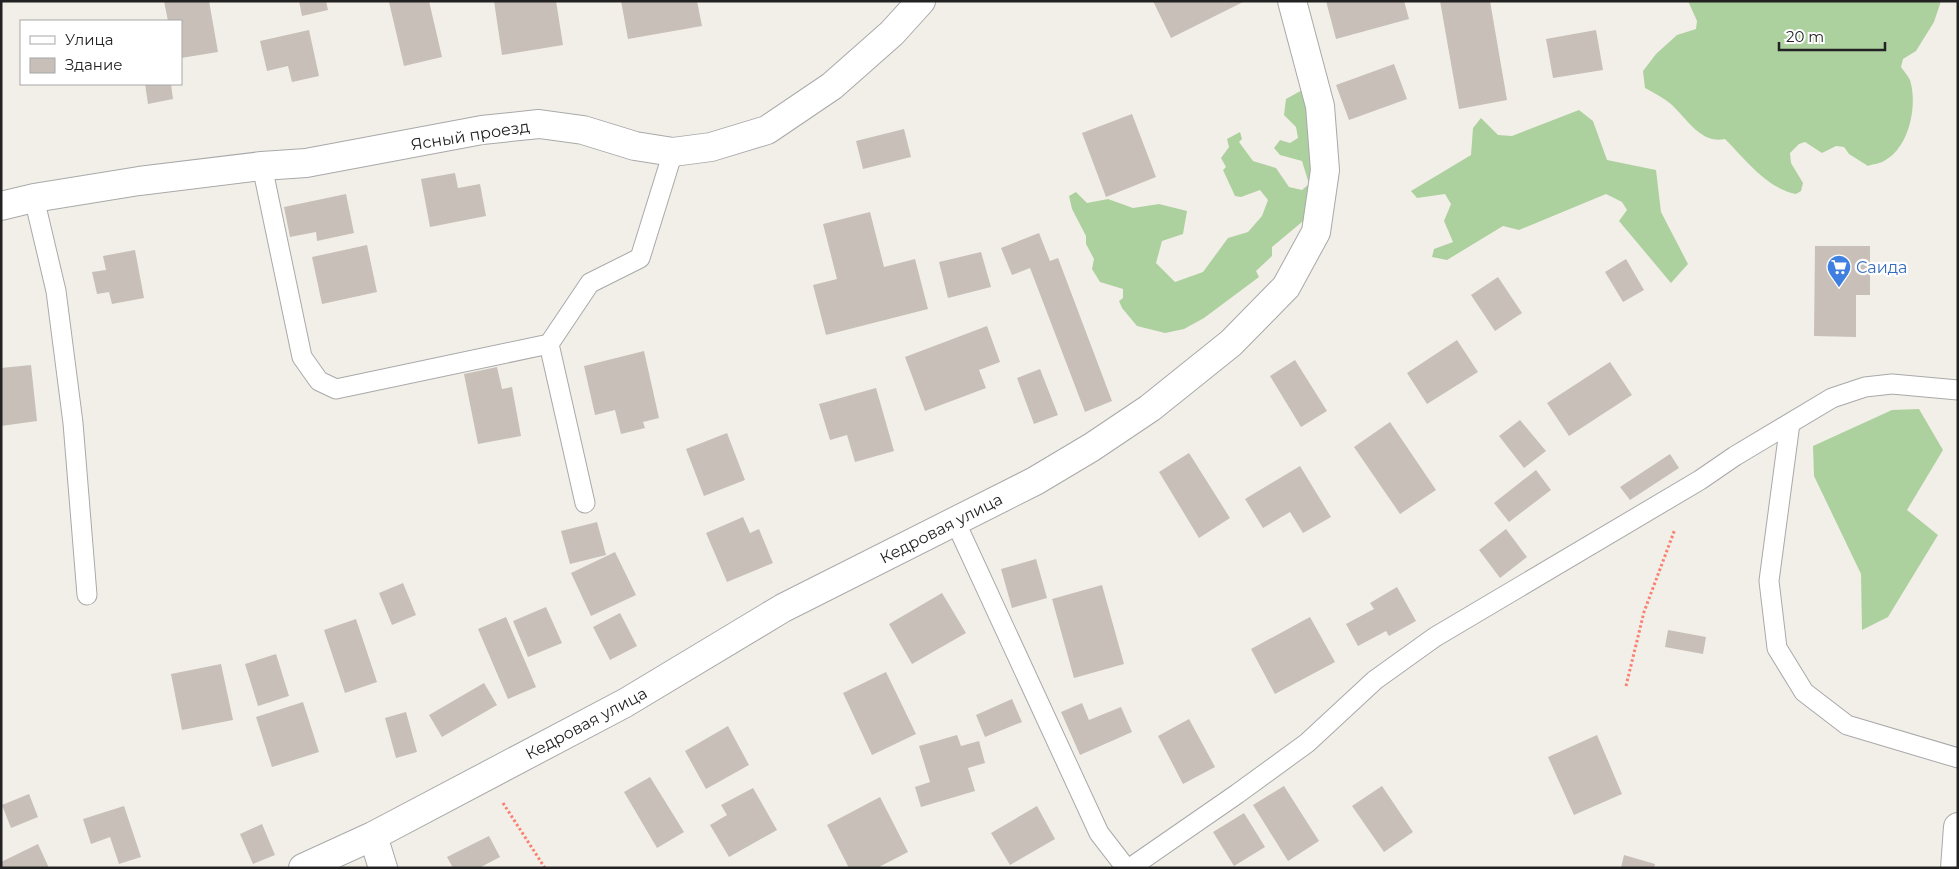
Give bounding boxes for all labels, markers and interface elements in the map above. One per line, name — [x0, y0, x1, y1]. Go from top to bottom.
legend — [20, 20, 182, 85]
scale bar — [1779, 20, 1885, 52]
text: 20 m — [1786, 27, 1824, 46]
text: Улица — [65, 30, 113, 49]
text: Здание — [65, 55, 123, 74]
street label: Ясный проезд — [409, 117, 531, 154]
supermarket icon: Саида — [1826, 254, 1852, 288]
place label: Саида — [1856, 258, 1907, 277]
street label: Кедровая улица — [877, 489, 1006, 568]
street label: Кедровая улица — [522, 683, 650, 764]

